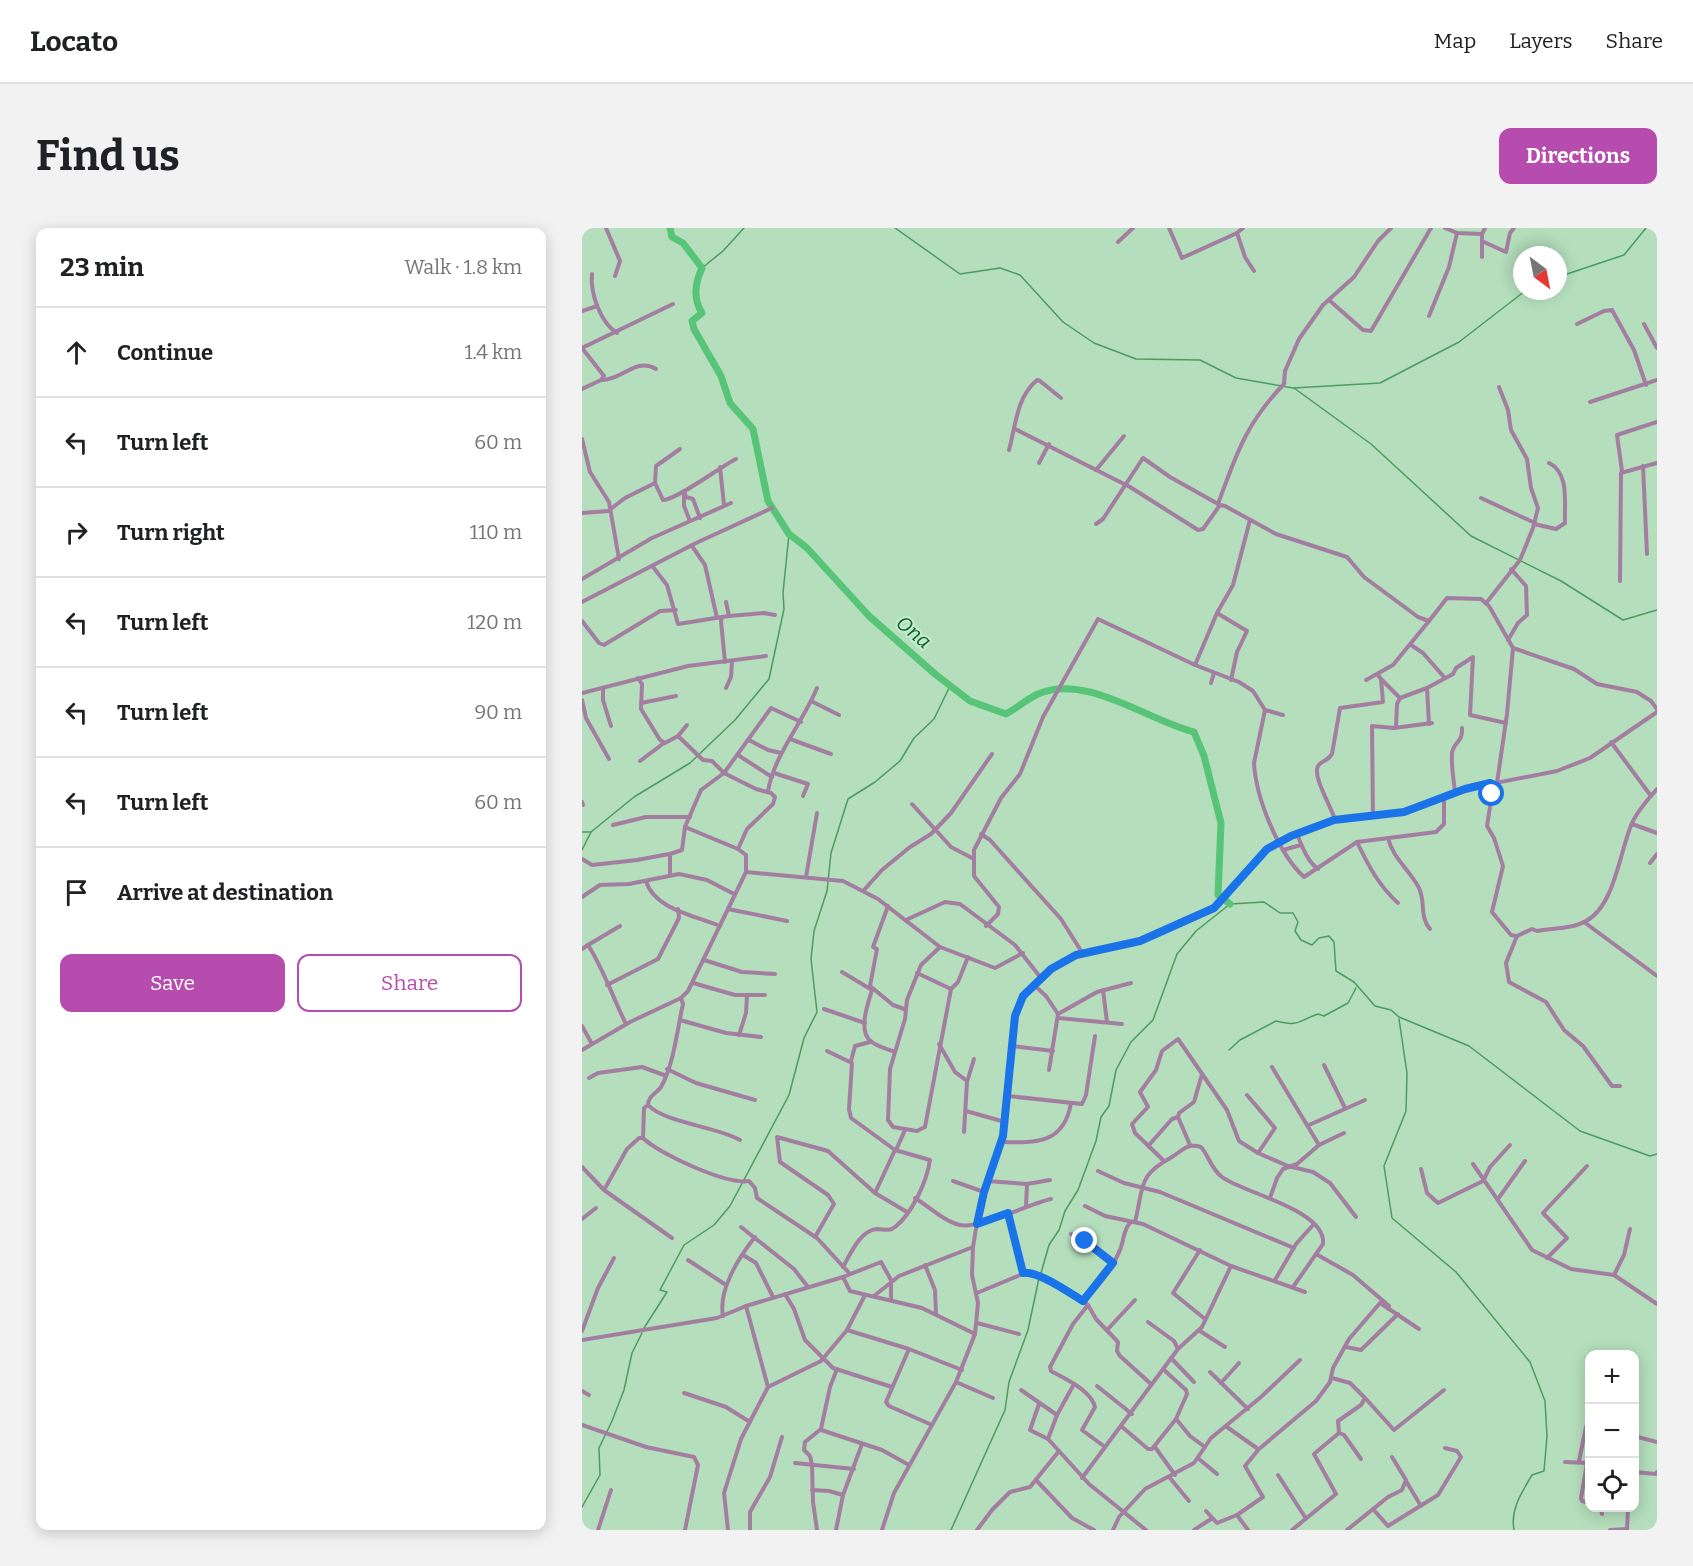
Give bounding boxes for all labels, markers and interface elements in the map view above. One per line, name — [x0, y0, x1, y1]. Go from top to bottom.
text: Locato — [30, 25, 118, 58]
text: Map — [1434, 28, 1476, 54]
text: Layers — [1509, 28, 1573, 54]
text: Share — [1606, 28, 1663, 54]
button: Directions — [1499, 128, 1657, 184]
text: Find us — [36, 131, 180, 181]
north arrow — [1513, 246, 1567, 300]
text: 23 min — [60, 252, 144, 283]
text: Walk · 1.8 km — [404, 255, 522, 279]
icon: ahead — [60, 336, 93, 369]
text: Continue — [117, 339, 213, 366]
text: 1.4 km — [464, 340, 522, 364]
icon: left — [60, 426, 93, 459]
text: Turn left — [117, 429, 209, 456]
text: 60 m — [474, 430, 522, 454]
icon: right — [60, 516, 93, 549]
text: Turn right — [117, 519, 225, 546]
text: 110 m — [470, 520, 522, 544]
icon: left — [60, 606, 93, 639]
text: Turn left — [117, 609, 209, 636]
text: 120 m — [467, 610, 522, 634]
water label: Ona — [892, 611, 936, 653]
icon: left — [60, 696, 93, 729]
text: Turn left — [117, 699, 209, 726]
text: 90 m — [474, 700, 522, 724]
route start — [1478, 780, 1504, 806]
icon: left — [60, 786, 93, 819]
text: Turn left — [117, 789, 209, 816]
text: 60 m — [474, 790, 522, 814]
icon: arrive — [60, 876, 93, 909]
text: Arrive at destination — [117, 879, 333, 906]
button: Save — [60, 954, 285, 1012]
button: Share — [297, 954, 522, 1012]
route end — [1071, 1227, 1097, 1253]
map controls — [1585, 1350, 1639, 1512]
button: + — [1585, 1350, 1639, 1404]
button: − — [1585, 1404, 1639, 1458]
button: locate — [1585, 1458, 1639, 1512]

